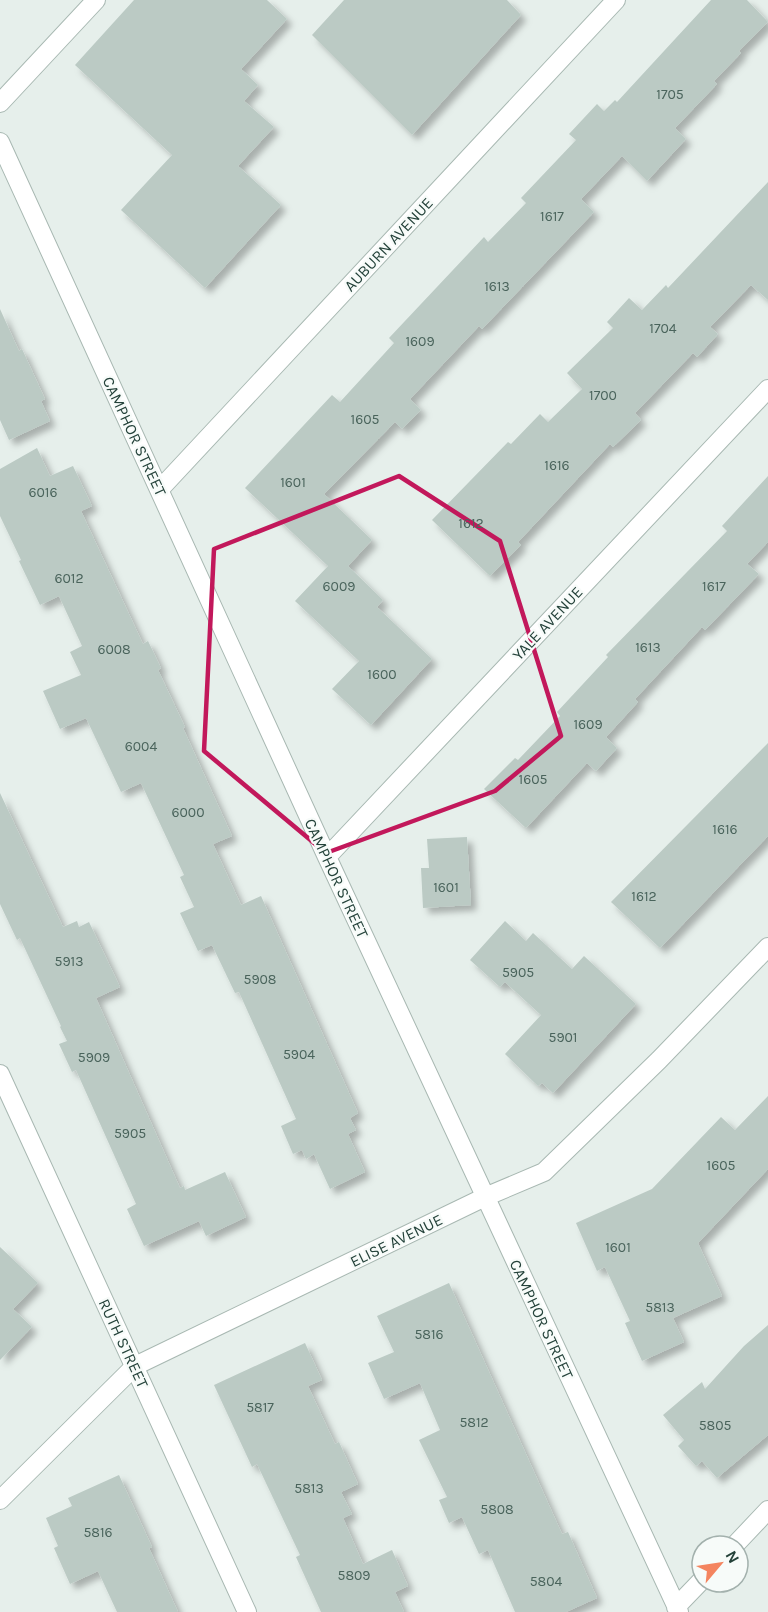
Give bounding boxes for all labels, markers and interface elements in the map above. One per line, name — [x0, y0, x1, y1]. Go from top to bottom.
house number: 1705 — [656, 86, 684, 103]
street label: AUBURN AVENUE — [340, 193, 437, 295]
house number: 1617 — [540, 208, 564, 225]
house number: 1613 — [484, 278, 510, 295]
house number: 1704 — [649, 320, 677, 337]
house number: 1609 — [405, 333, 435, 350]
street label: CAMPHOR STREET — [99, 374, 171, 499]
house number: 1700 — [589, 387, 617, 404]
house number: 1605 — [351, 411, 380, 428]
house number: 1616 — [544, 457, 570, 474]
house number: 1601 — [280, 474, 306, 491]
house number: 6016 — [29, 484, 57, 501]
house number: 1612 — [458, 515, 484, 532]
house number: 6012 — [54, 570, 84, 587]
house number: 6009 — [323, 578, 355, 595]
house number: 1617 — [702, 578, 726, 595]
street label: YALE AVENUE — [508, 582, 586, 664]
house number: 1613 — [635, 639, 661, 656]
house number: 6008 — [97, 641, 131, 658]
house number: 1600 — [367, 666, 397, 683]
house number: 1609 — [573, 716, 603, 733]
house number: 6004 — [125, 738, 157, 755]
house number: 1605 — [519, 771, 548, 788]
house number: 6000 — [172, 804, 204, 821]
street label: CAMPHOR STREET — [301, 816, 373, 941]
house number: 1616 — [712, 821, 738, 838]
house number: 1601 — [433, 879, 459, 896]
house number: 1612 — [631, 888, 657, 905]
house number: 5913 — [55, 953, 83, 970]
house number: 5905 — [502, 964, 534, 981]
house number: 5908 — [244, 971, 276, 988]
house number: 5901 — [549, 1029, 577, 1046]
house number: 5904 — [283, 1046, 315, 1063]
house number: 5909 — [78, 1049, 110, 1066]
house number: 5905 — [114, 1125, 146, 1142]
house number: 1605 — [707, 1157, 736, 1174]
street label: ELISE AVENUE — [347, 1210, 446, 1271]
house number: 1601 — [605, 1239, 631, 1256]
street label: CAMPHOR STREET — [506, 1257, 578, 1382]
street label: RUTH STREET — [95, 1296, 152, 1391]
house number: 5813 — [645, 1299, 675, 1316]
house number: 5816 — [414, 1326, 444, 1343]
house number: 5817 — [246, 1399, 274, 1416]
house number: 5812 — [459, 1414, 489, 1431]
house number: 5805 — [699, 1417, 731, 1434]
house number: 5813 — [294, 1480, 324, 1497]
house number: 5808 — [480, 1501, 514, 1518]
house number: 5816 — [83, 1524, 113, 1541]
north arrow — [690, 1534, 750, 1594]
text: N — [722, 1547, 744, 1567]
house number: 5809 — [338, 1567, 370, 1584]
house number: 5804 — [530, 1573, 562, 1590]

